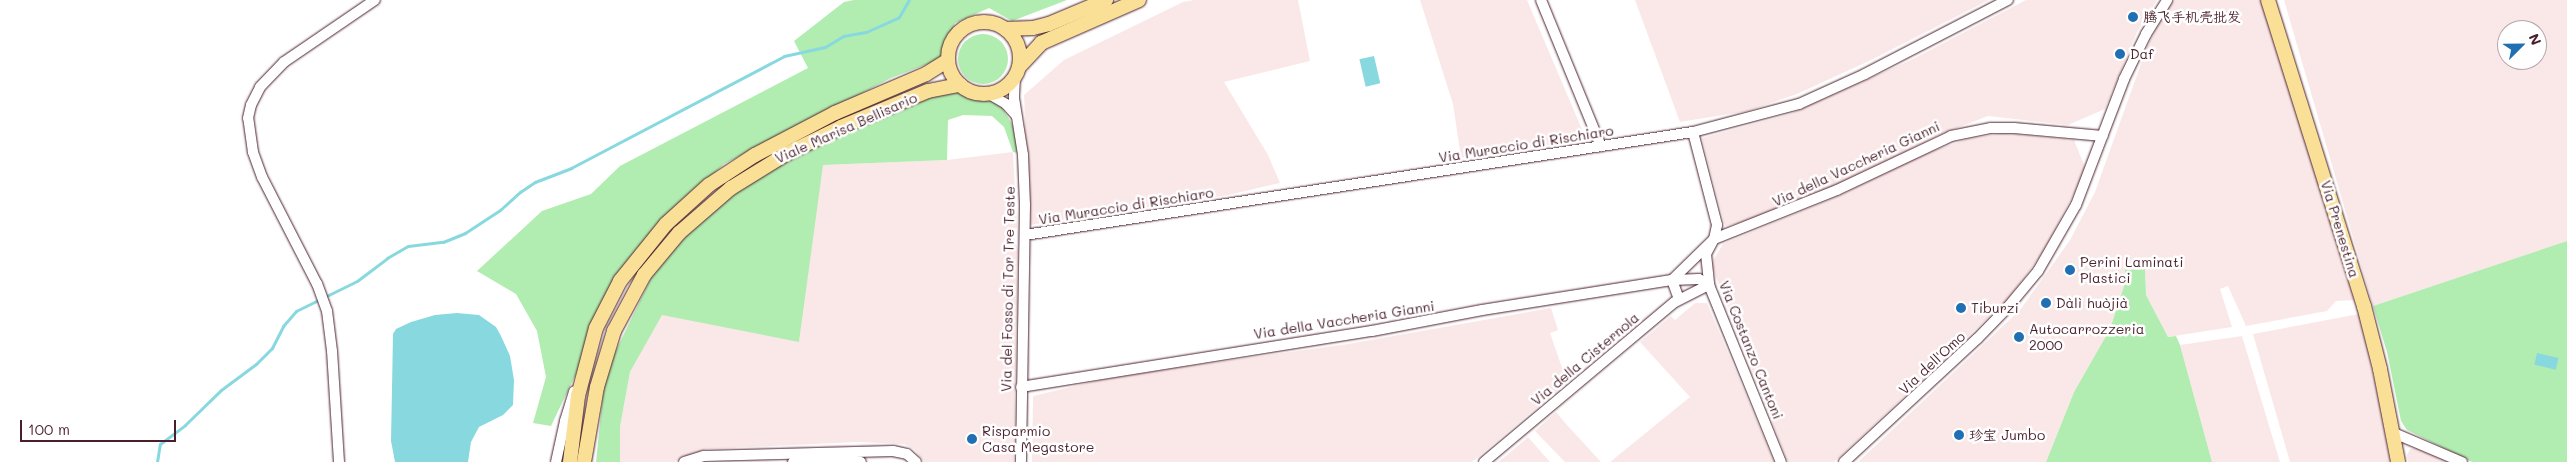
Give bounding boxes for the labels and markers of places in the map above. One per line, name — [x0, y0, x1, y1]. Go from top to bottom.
place label: 腾飞手机壳批发 — [2143, 9, 2241, 25]
marker: 腾飞手机壳批发 — [2127, 11, 2139, 23]
place label: Daf — [2130, 46, 2154, 62]
marker: Daf — [2114, 48, 2126, 60]
place label: Perini Laminati Plastici — [2080, 254, 2184, 286]
marker: Perini Laminati Plastici — [2064, 264, 2076, 276]
place label: Dàlì huòjià — [2056, 295, 2128, 311]
marker: Dàlì huòjià — [2040, 297, 2052, 309]
place label: Tiburzi — [1971, 300, 2019, 316]
marker: Tiburzi — [1955, 302, 1967, 314]
place label: Autocarrozzeria 2000 — [2029, 321, 2144, 354]
marker: Autocarrozzeria 2000 — [2013, 331, 2025, 343]
place label: Risparmio Casa Megastore — [982, 423, 1094, 456]
place label: 珍宝 Jumbo — [1969, 427, 2045, 443]
marker: 珍宝 Jumbo — [1953, 429, 1965, 441]
marker: Risparmio Casa Megastore — [966, 433, 978, 445]

